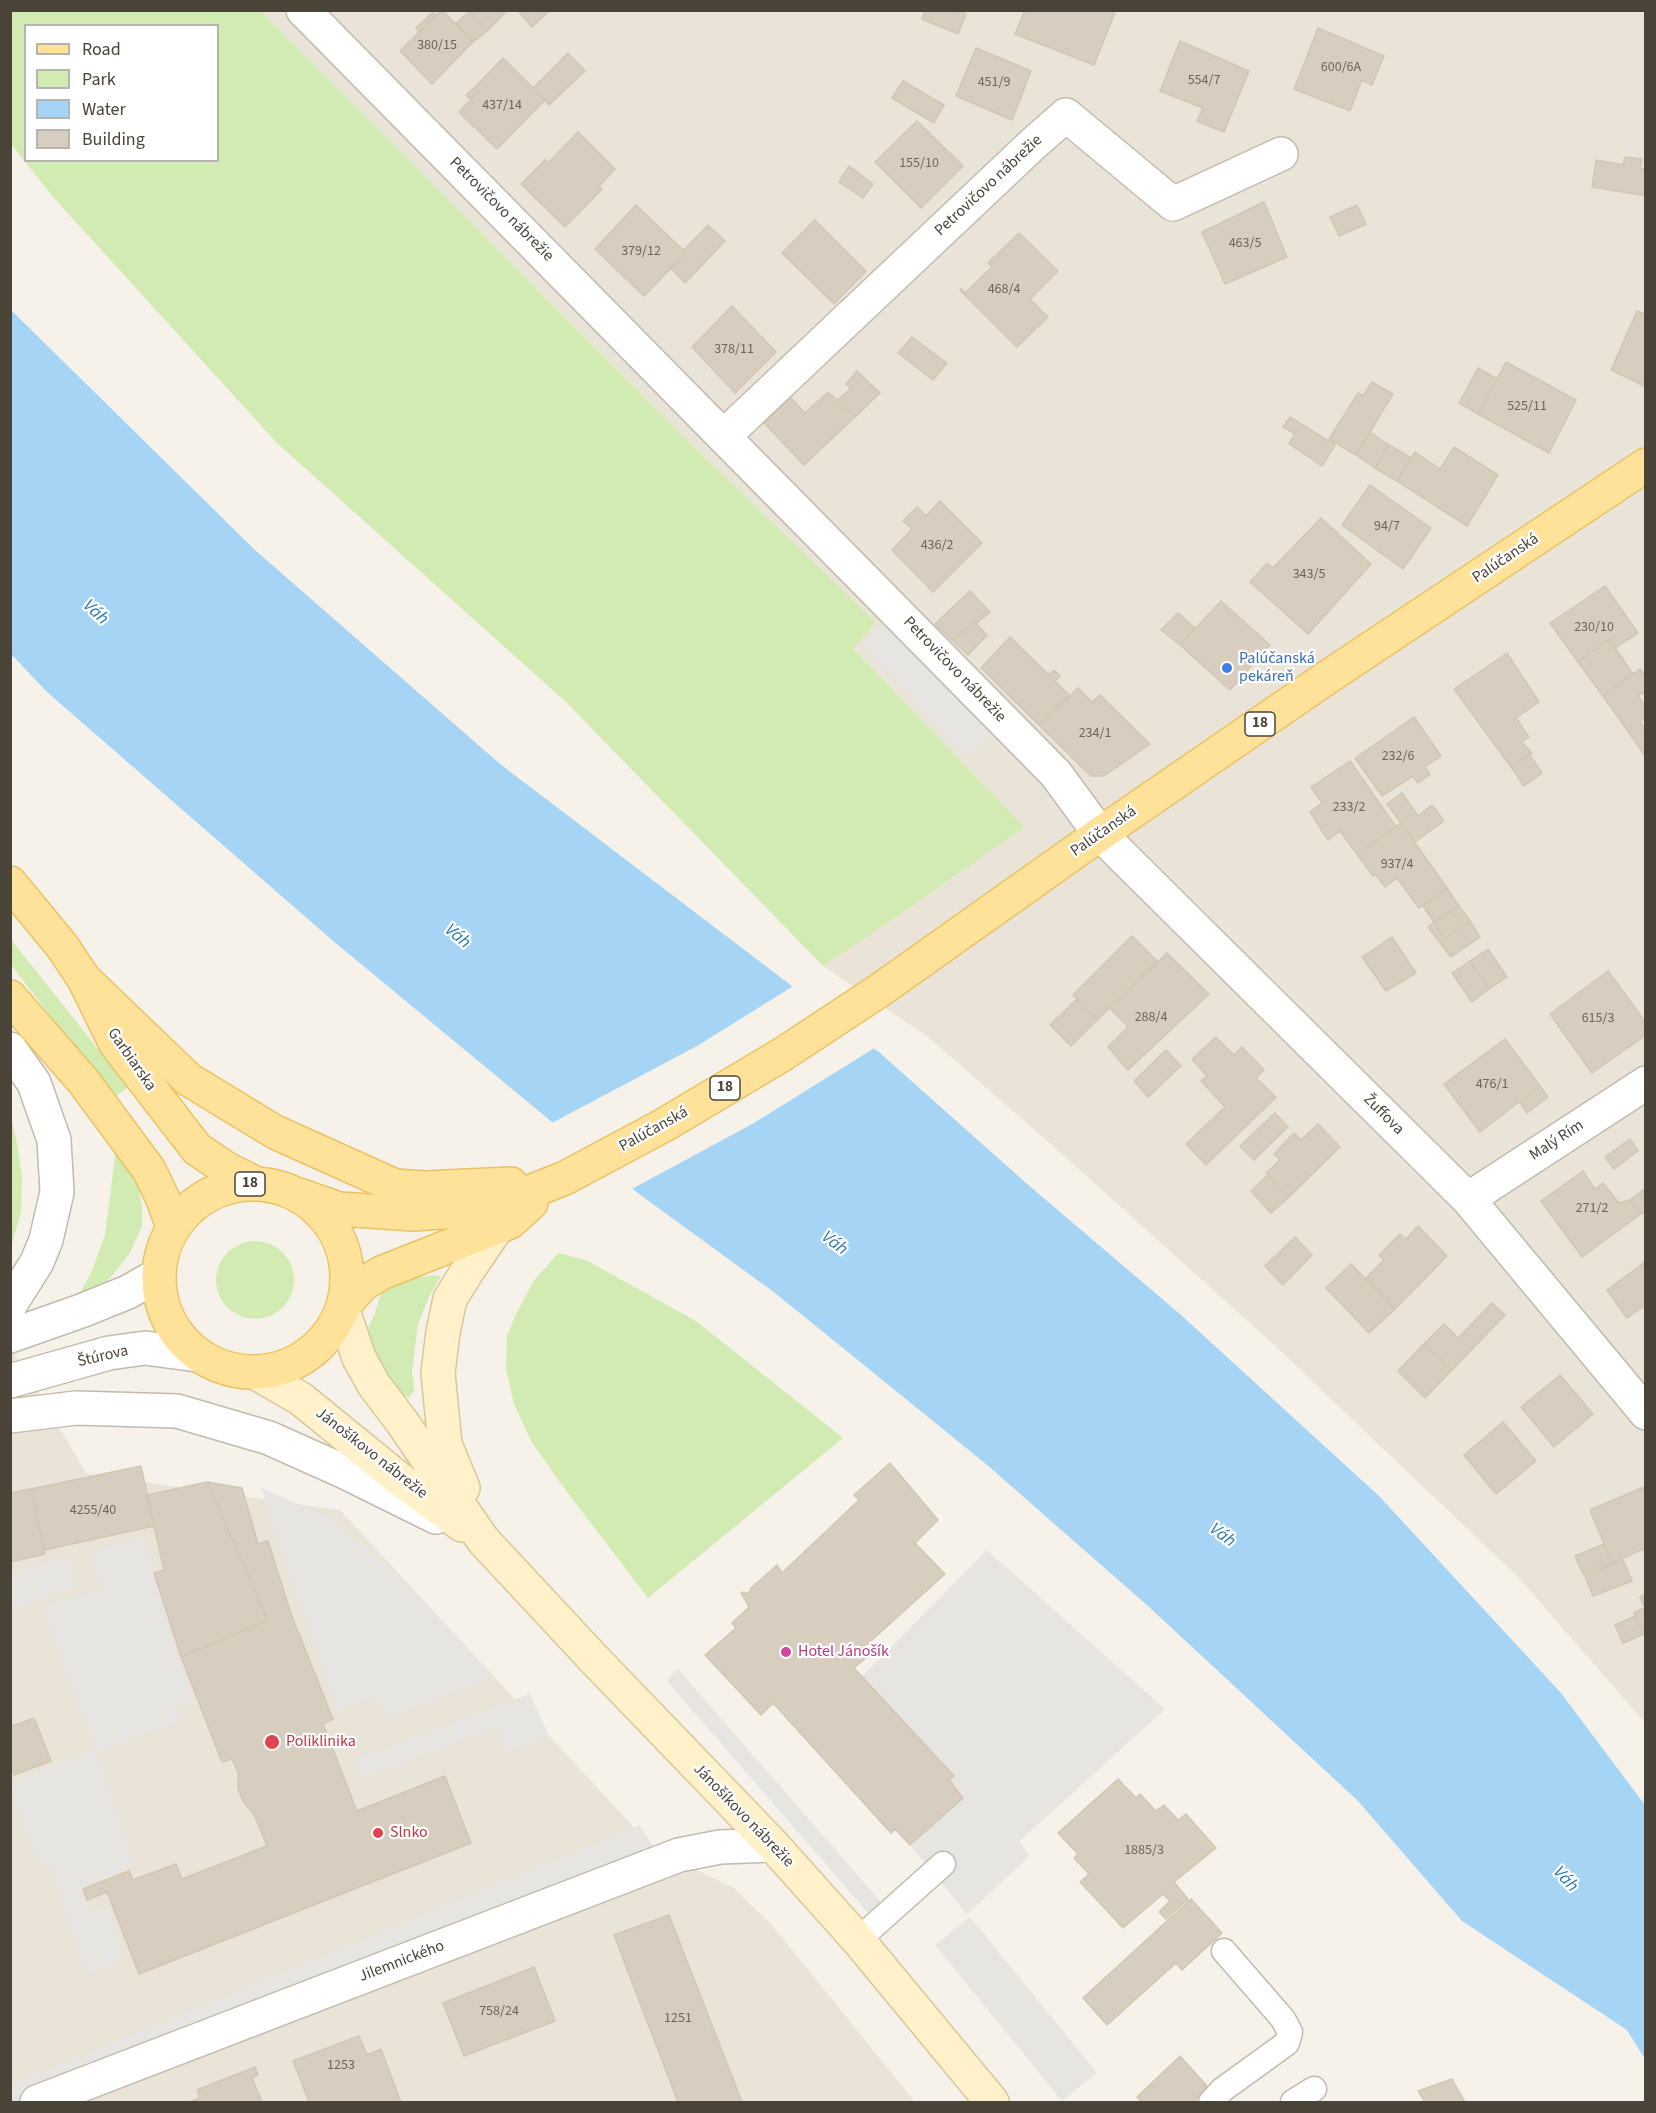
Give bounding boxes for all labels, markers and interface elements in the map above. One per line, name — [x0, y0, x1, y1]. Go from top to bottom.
legend — [24, 24, 219, 162]
text: Road — [82, 37, 121, 62]
house number: 380/15 — [417, 38, 457, 54]
house number: 600/6A — [1321, 60, 1361, 76]
text: Park — [82, 67, 116, 92]
house number: 554/7 — [1188, 73, 1220, 89]
house number: 451/9 — [978, 75, 1010, 91]
text: Water — [82, 97, 126, 122]
house number: 437/14 — [482, 98, 522, 114]
text: Building — [82, 127, 145, 152]
street label: Petrovičovo nábrežie — [931, 131, 1047, 241]
street label: Petrovičovo nábrežie — [445, 154, 557, 266]
house number: 155/10 — [899, 156, 939, 172]
house number: 463/5 — [1229, 236, 1261, 252]
house number: 379/12 — [621, 244, 661, 260]
house number: 468/4 — [988, 282, 1020, 298]
house number: 378/11 — [714, 342, 754, 358]
house number: 525/11 — [1507, 399, 1547, 415]
house number: 94/7 — [1374, 519, 1400, 535]
street label: Palúčanská — [1469, 530, 1543, 588]
house number: 436/2 — [921, 538, 953, 554]
house number: 343/5 — [1293, 567, 1325, 583]
water label: Váh — [78, 596, 112, 630]
street label: Petrovičovo nábrežie — [899, 613, 1009, 727]
house number: 230/10 — [1574, 620, 1614, 636]
place label: Palúčanská pekáreň — [1239, 649, 1315, 687]
marker: Palúčanská pekáreň — [1220, 661, 1234, 675]
road number: 18 — [1245, 712, 1275, 736]
house number: 234/1 — [1079, 726, 1111, 742]
house number: 232/6 — [1382, 749, 1414, 765]
house number: 233/2 — [1333, 800, 1365, 816]
street label: Palúčanská — [1067, 802, 1141, 862]
house number: 937/4 — [1381, 857, 1413, 873]
water label: Váh — [440, 920, 474, 954]
house number: 288/4 — [1135, 1010, 1167, 1026]
house number: 615/3 — [1582, 1011, 1614, 1027]
street label: Garbiarska — [102, 1025, 160, 1095]
road number: 18 — [710, 1076, 740, 1100]
house number: 476/1 — [1476, 1077, 1508, 1093]
street label: Žuffova — [1359, 1091, 1407, 1139]
street label: Palúčanská — [616, 1103, 692, 1157]
street label: Malý Rím — [1526, 1116, 1588, 1166]
road number: 18 — [235, 1172, 265, 1196]
house number: 271/2 — [1576, 1201, 1608, 1217]
water label: Váh — [817, 1227, 851, 1261]
street label: Štúrova — [76, 1342, 130, 1372]
street label: Jánošíkovo nábrežie — [311, 1404, 431, 1504]
house number: 4255/40 — [70, 1503, 116, 1519]
water label: Váh — [1205, 1519, 1239, 1553]
place label: Hotel Jánošík — [798, 1642, 889, 1662]
marker: Hotel Jánošík — [779, 1645, 793, 1659]
place label: Poliklinika — [286, 1732, 356, 1752]
marker: Poliklinika — [263, 1733, 281, 1751]
street label: Jánošíkovo nábrežie — [689, 1760, 797, 1872]
place label: Slnko — [390, 1823, 428, 1843]
marker: Slnko — [371, 1826, 385, 1840]
house number: 1885/3 — [1124, 1843, 1164, 1859]
water label: Váh — [1548, 1863, 1582, 1897]
street label: Jilemnického — [357, 1937, 447, 1987]
house number: 758/24 — [479, 2004, 519, 2020]
house number: 1251 — [664, 2011, 692, 2027]
house number: 1253 — [327, 2058, 355, 2074]

